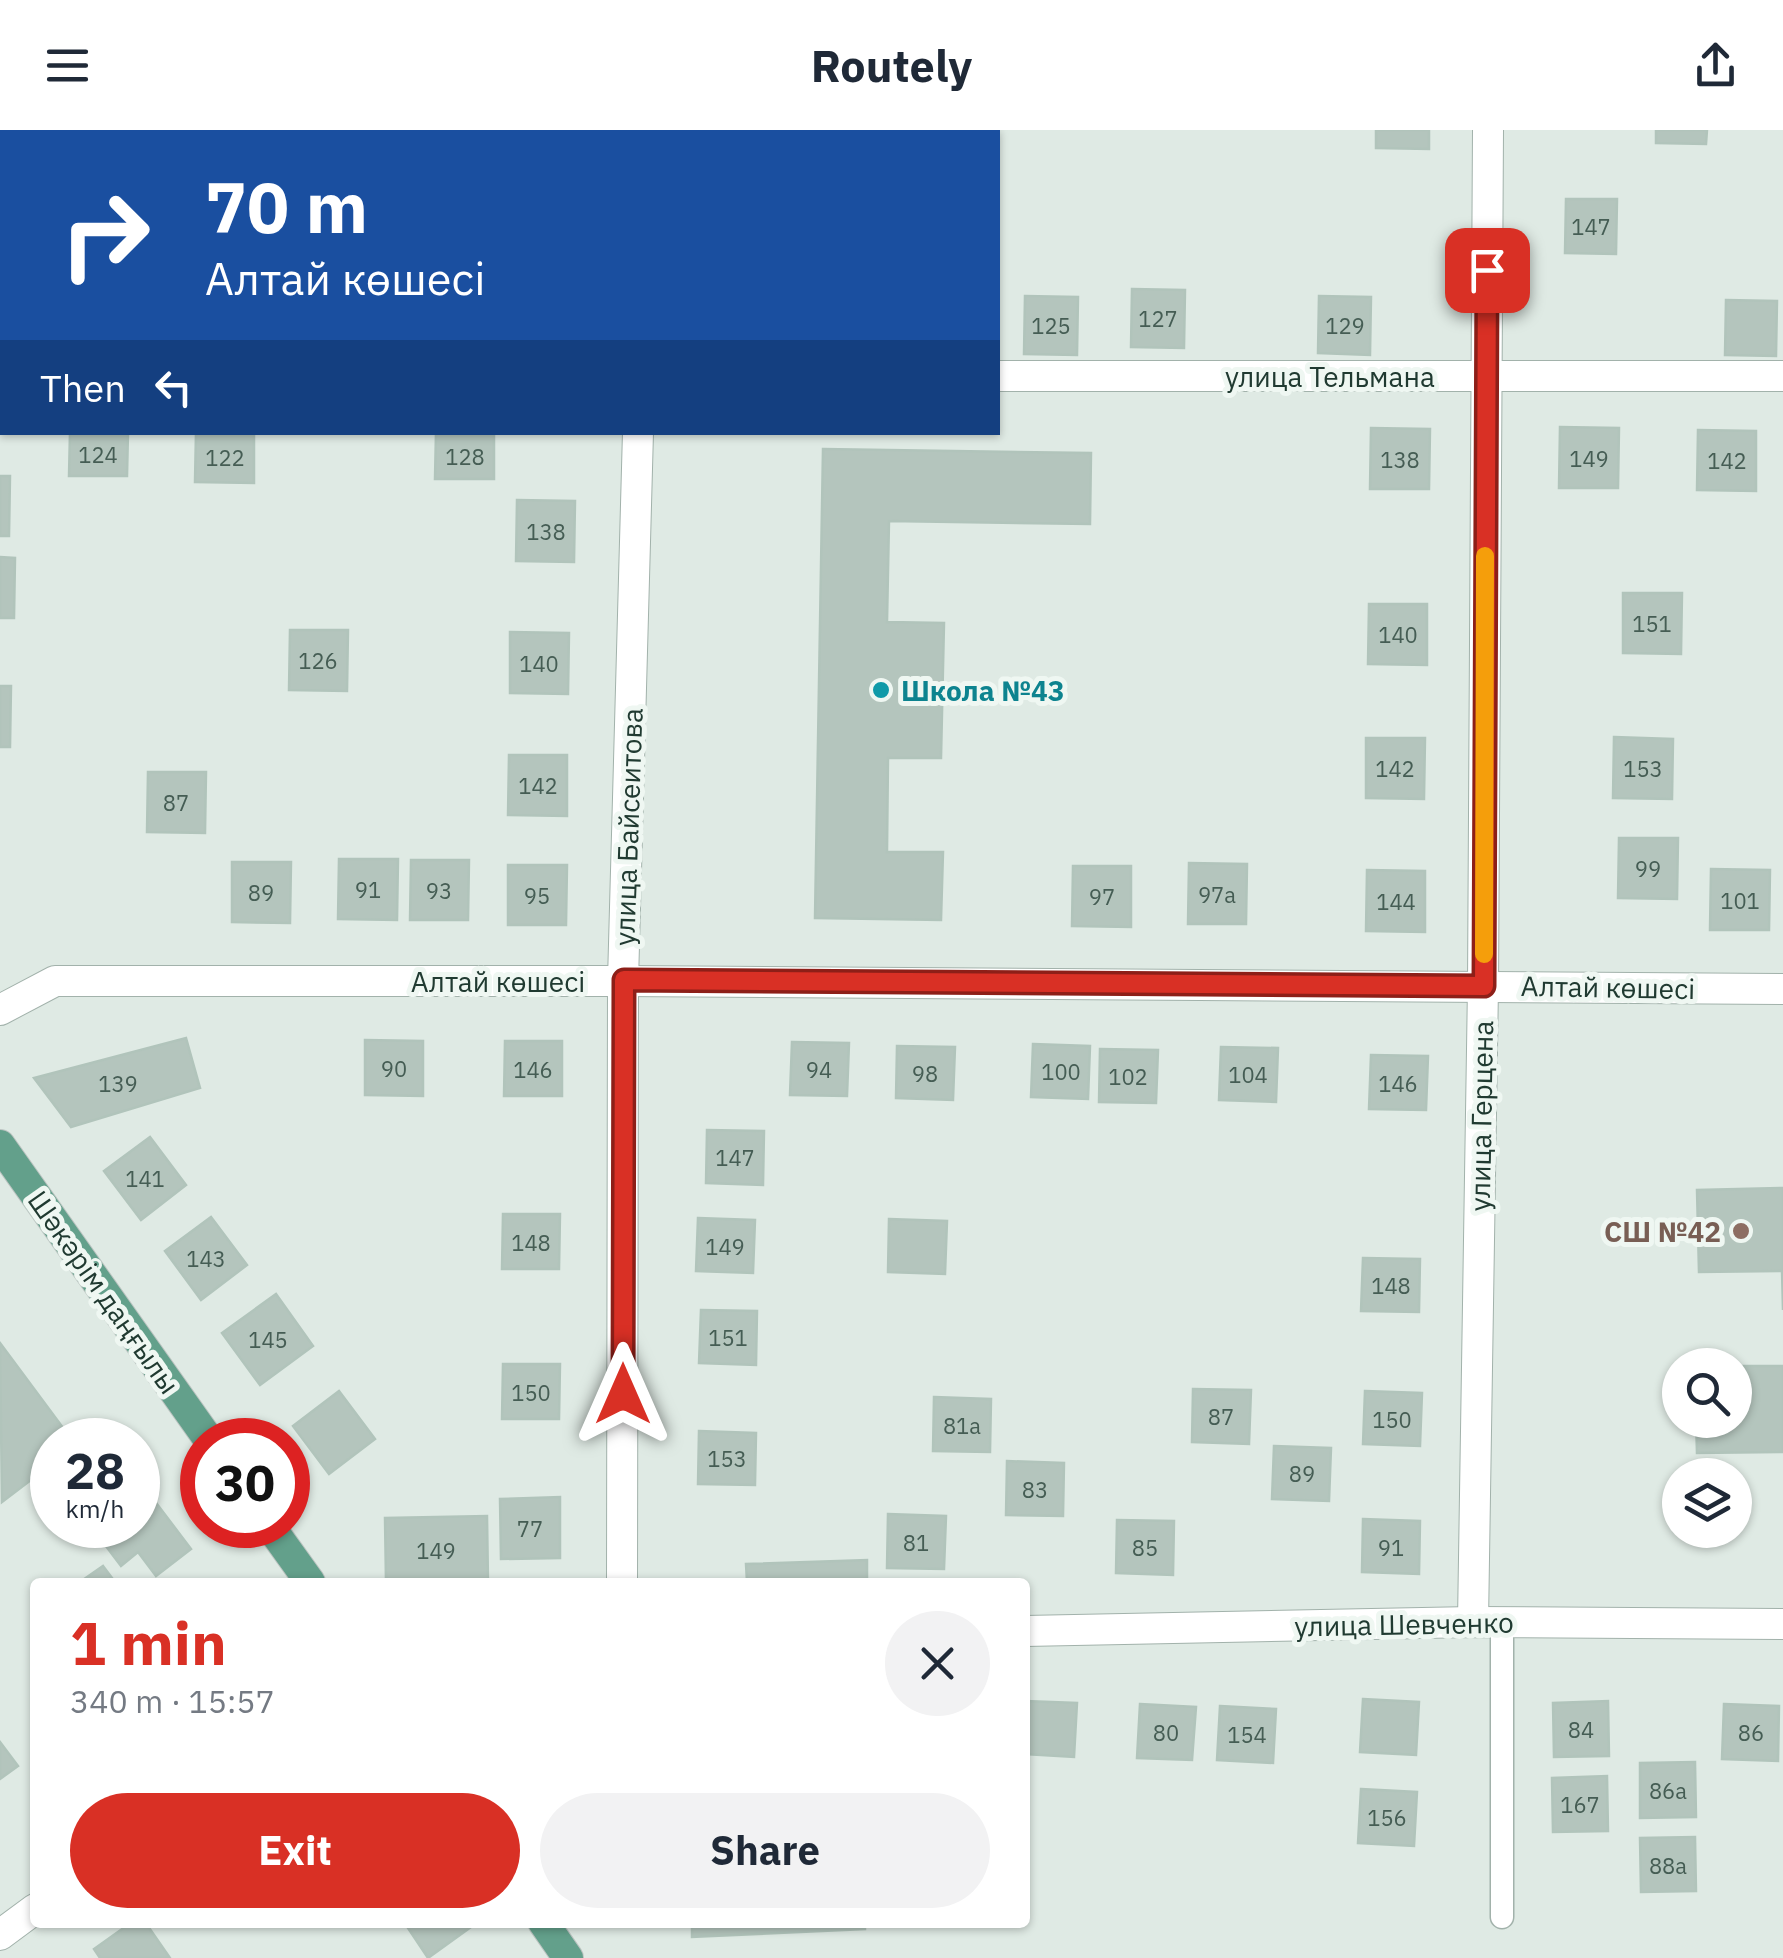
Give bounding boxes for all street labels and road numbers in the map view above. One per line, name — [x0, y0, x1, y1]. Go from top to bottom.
street label: улица Тельмана — [1225, 358, 1435, 395]
street label: улица Байсеитова — [605, 707, 651, 947]
street label: Алтай көшесі — [411, 963, 585, 1000]
street label: Алтай көшесі — [1520, 967, 1696, 1007]
street label: улица Герцена — [1461, 1020, 1501, 1212]
street label: Шәкәрім даңғылы — [20, 1183, 188, 1401]
street label: улица Шевченко — [1294, 1604, 1514, 1644]

